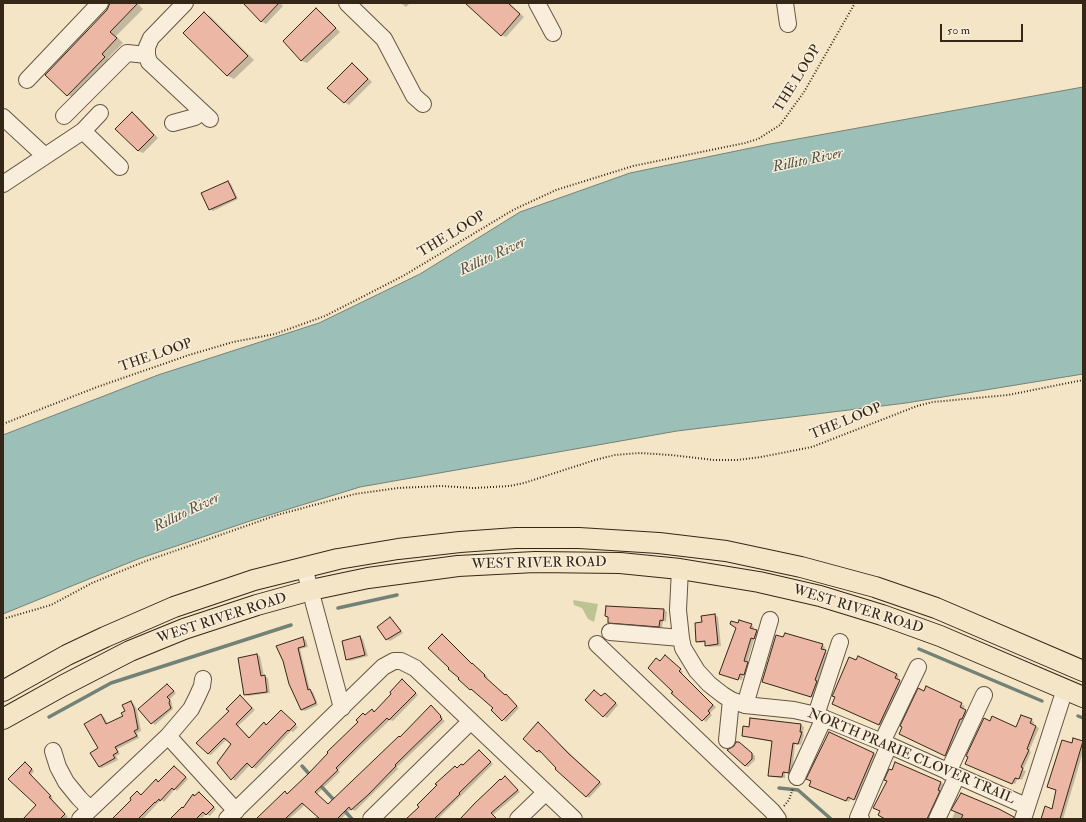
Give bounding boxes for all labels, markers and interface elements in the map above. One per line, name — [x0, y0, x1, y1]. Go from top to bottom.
scale bar — [942, 16, 1025, 42]
text: 50 m — [947, 23, 970, 38]
street label: THE LOOP — [771, 42, 825, 116]
water label: Rillito River — [771, 145, 845, 177]
street label: THE LOOP — [415, 208, 489, 262]
water label: Rillito River — [457, 234, 529, 280]
street label: THE LOOP — [117, 336, 195, 376]
street label: THE LOOP — [808, 400, 884, 444]
water label: Rillito River — [151, 489, 223, 537]
street label: WEST RIVER ROAD — [471, 554, 607, 574]
street label: WEST RIVER ROAD — [791, 582, 925, 638]
street label: WEST RIVER ROAD — [155, 590, 289, 648]
street label: NORTH PRARIE CLOVER TRAIL — [805, 706, 1017, 808]

